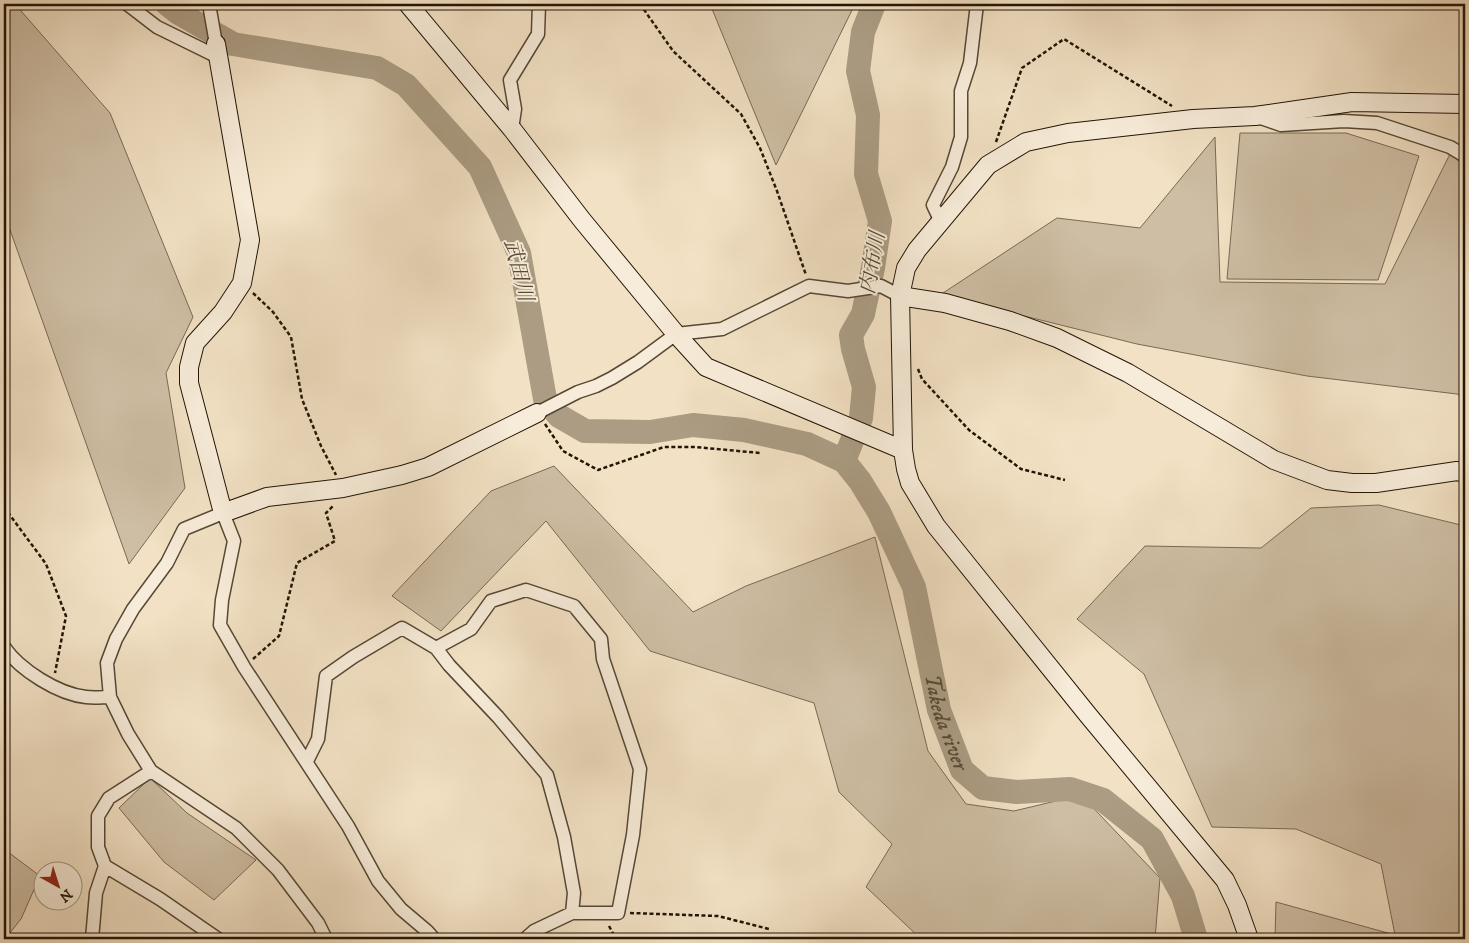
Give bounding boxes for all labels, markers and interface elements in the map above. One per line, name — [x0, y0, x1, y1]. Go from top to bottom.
water label: 内布川 — [855, 228, 892, 296]
water label: 武田川 — [498, 237, 539, 306]
water label: Takeda river — [918, 672, 973, 776]
north arrow — [32, 860, 82, 910]
text: N — [55, 885, 76, 906]

